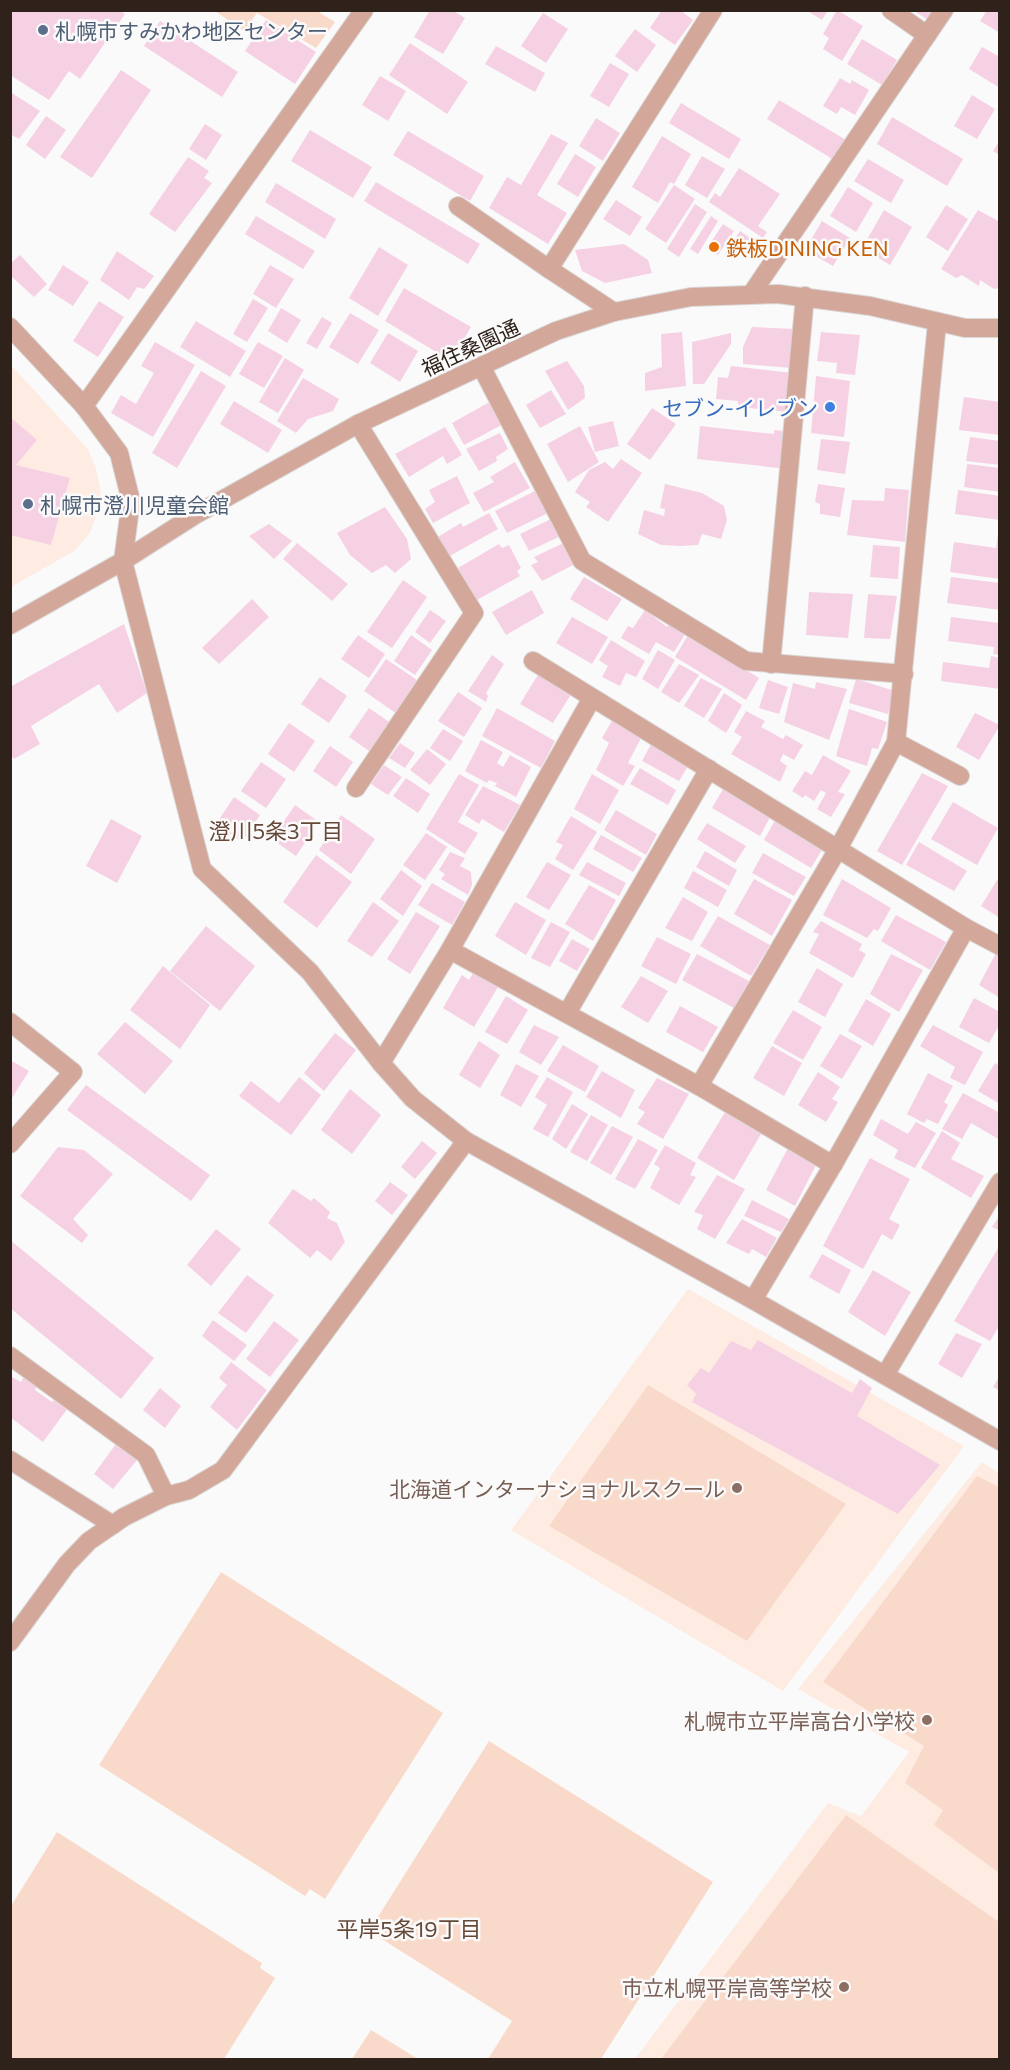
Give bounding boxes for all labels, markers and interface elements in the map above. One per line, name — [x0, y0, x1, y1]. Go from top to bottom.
place label: 札幌市すみかわ地区センター — [55, 18, 328, 43]
marker: 札幌市すみかわ地区センター — [36, 23, 50, 37]
place label: 鉄板DINING KEN — [726, 235, 889, 260]
marker: 鉄板DINING KEN — [707, 240, 721, 254]
street label: 福住桑園通 — [417, 313, 523, 381]
place label: セブン-イレブン — [662, 395, 818, 420]
marker: セブン-イレブン — [823, 400, 837, 414]
place label: 札幌市澄川児童会館 — [40, 492, 229, 517]
marker: 札幌市澄川児童会館 — [21, 497, 35, 511]
district label: 澄川5条3丁目 — [208, 817, 344, 844]
place label: 北海道インターナショナルスクール — [389, 1476, 725, 1501]
marker: 北海道インターナショナルスクール — [730, 1481, 744, 1495]
place label: 札幌市立平岸高台小学校 — [684, 1708, 915, 1733]
marker: 札幌市立平岸高台小学校 — [920, 1713, 934, 1727]
district label: 平岸5条19丁目 — [336, 1915, 482, 1942]
place label: 市立札幌平岸高等学校 — [622, 1975, 832, 2000]
marker: 市立札幌平岸高等学校 — [837, 1980, 851, 1994]

